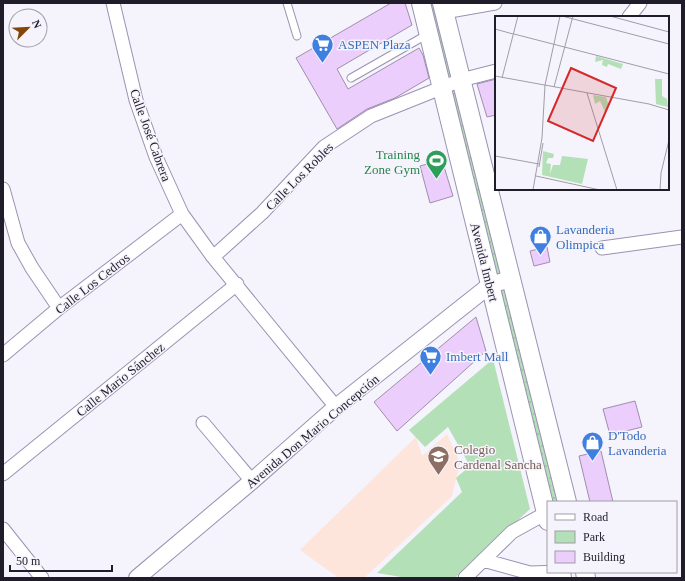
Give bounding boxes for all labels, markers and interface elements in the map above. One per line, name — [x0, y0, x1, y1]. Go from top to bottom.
north arrow — [8, 8, 48, 48]
inset map — [495, 16, 669, 190]
text: N — [30, 18, 44, 30]
supermarket icon: ASPEN Plaza — [310, 31, 336, 64]
place label: ASPEN Plaza — [338, 37, 411, 52]
street label: Calle José Cabrera — [127, 87, 174, 184]
street label: Calle Los Robles — [262, 139, 336, 213]
place label: Training Zone Gym — [364, 147, 420, 177]
sports icon: Training Zone Gym — [423, 148, 449, 181]
street label: Avenida Imbert — [467, 221, 502, 304]
place label: Lavanderia Olimpica — [556, 222, 615, 252]
shop icon: Lavanderia Olimpica — [527, 223, 553, 256]
street label: Calle Los Cedros — [52, 250, 132, 317]
street label: Calle Mario Sánchez — [73, 339, 168, 420]
supermarket icon: Imbert Mall — [418, 343, 444, 376]
place label: Imbert Mall — [446, 349, 509, 364]
street label: Avenida Don Mario Concepción — [243, 371, 382, 491]
place label: D'Todo Lavanderia — [608, 428, 667, 458]
shop icon: D'Todo Lavanderia — [579, 429, 605, 462]
place label: Colegio Cardenal Sancha — [454, 442, 542, 472]
school or university icon: Colegio Cardenal Sancha — [425, 443, 451, 476]
legend — [547, 501, 677, 573]
text: Road — [583, 510, 608, 524]
text: Park — [583, 530, 605, 544]
scale bar — [10, 547, 112, 573]
text: Building — [583, 550, 625, 564]
text: 50 m — [16, 554, 41, 568]

